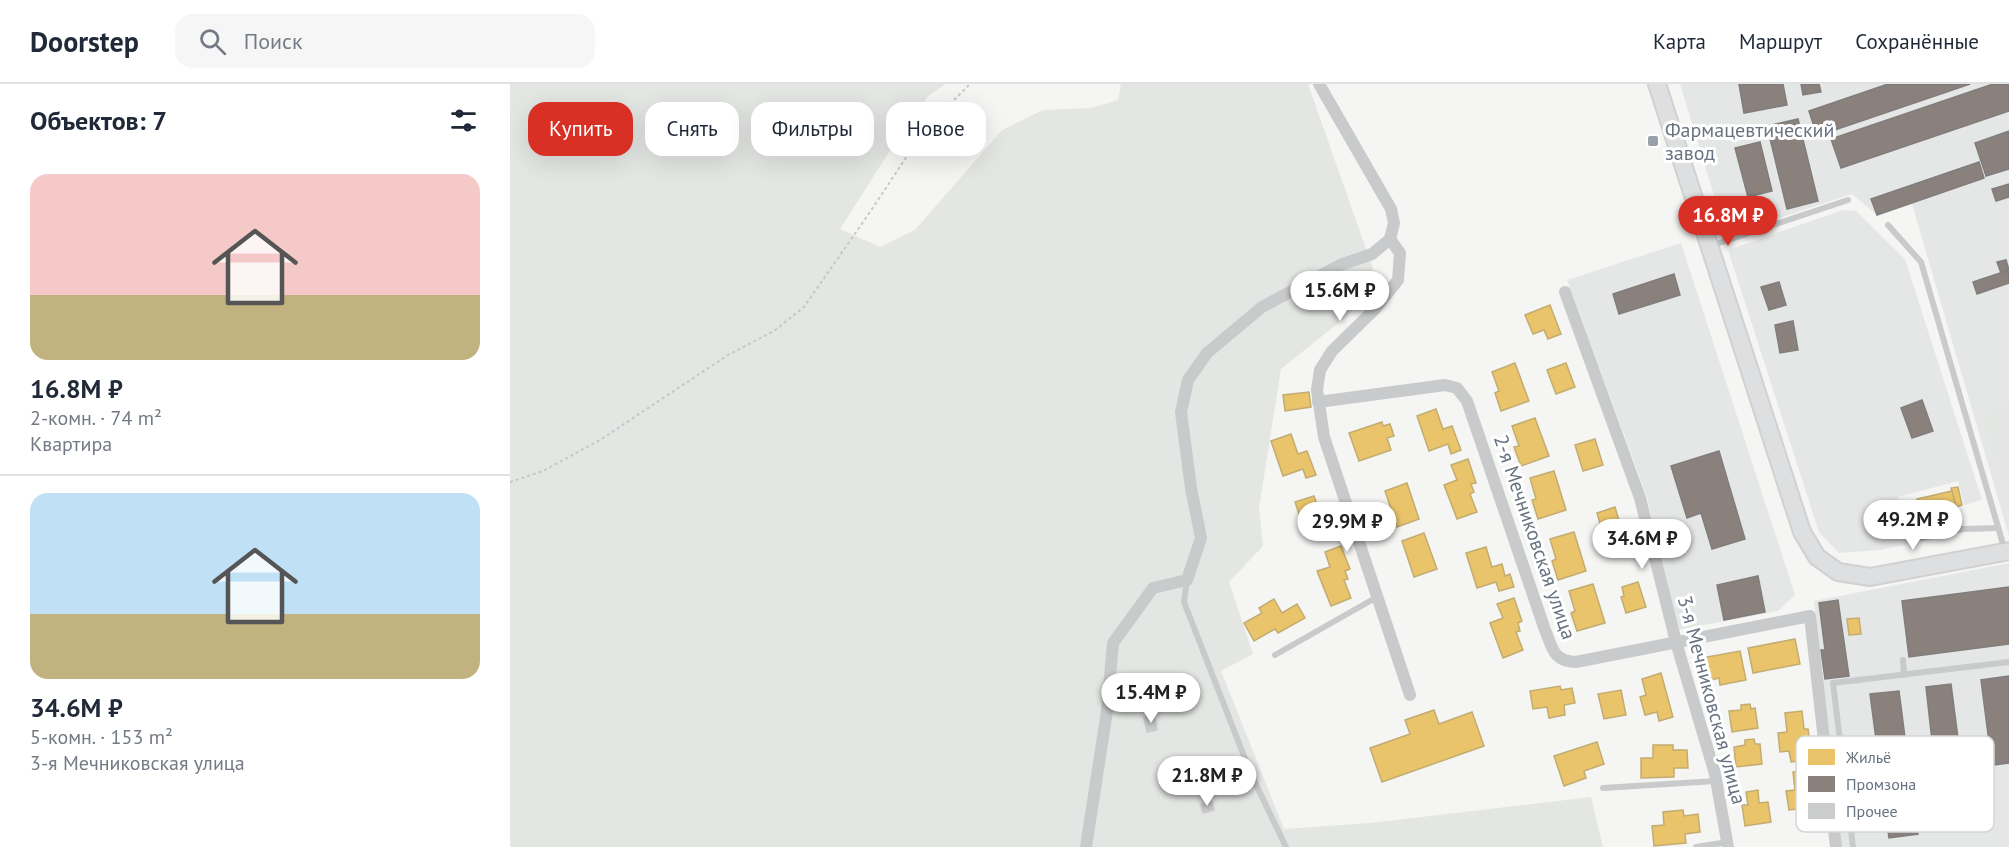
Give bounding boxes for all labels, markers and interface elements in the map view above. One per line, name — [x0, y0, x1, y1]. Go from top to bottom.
search box — [175, 14, 595, 68]
text: Doorstep — [30, 23, 139, 60]
icon: search — [196, 25, 229, 58]
text: Поиск — [244, 27, 303, 55]
text: Карта — [1653, 28, 1706, 55]
text: Маршрут — [1739, 28, 1822, 55]
text: Сохранённые — [1855, 28, 1979, 55]
chip: Купить — [528, 102, 633, 156]
chip: Снять — [645, 102, 739, 156]
chip: Фильтры — [751, 102, 874, 156]
chip: Новое — [886, 102, 986, 156]
text: Объектов: 7 — [30, 104, 167, 137]
icon: filters — [447, 104, 480, 137]
place label: Фармацевтический завод — [1665, 117, 1834, 166]
marker: Фармацевтический завод — [1646, 134, 1660, 148]
pin: 16.8M ₽ — [1673, 196, 1783, 247]
text: 16.8M ₽ — [1692, 202, 1764, 228]
icon: home — [201, 213, 309, 321]
pin: 15.6M ₽ — [1285, 271, 1395, 322]
text: 15.6M ₽ — [1304, 277, 1376, 303]
text: 16.8M ₽ — [30, 372, 123, 405]
text: 2-комн. · 74 m² — [30, 405, 162, 431]
text: Квартира — [30, 431, 112, 457]
street label: 2-я Мечниковская улица — [1488, 431, 1582, 643]
pin: 49.2M ₽ — [1858, 500, 1968, 551]
pin: 29.9M ₽ — [1292, 502, 1402, 553]
text: 49.2M ₽ — [1877, 506, 1949, 532]
text: 29.9M ₽ — [1311, 508, 1383, 534]
pin: 34.6M ₽ — [1587, 519, 1697, 570]
text: 34.6M ₽ — [1606, 525, 1678, 551]
icon: home — [201, 532, 309, 640]
street label: 3-я Мечниковская улица — [1672, 593, 1752, 807]
pin: 15.4M ₽ — [1096, 673, 1206, 724]
text: 15.4M ₽ — [1115, 679, 1187, 705]
text: 34.6M ₽ — [30, 691, 123, 724]
text: 5-комн. · 153 m² — [30, 724, 173, 750]
legend — [1796, 736, 1994, 832]
text: Жильё — [1845, 747, 1891, 767]
text: 3-я Мечниковская улица — [30, 750, 245, 776]
pin: 21.8M ₽ — [1152, 756, 1262, 807]
text: 21.8M ₽ — [1171, 762, 1243, 788]
text: Промзона — [1846, 774, 1916, 794]
text: Прочее — [1846, 801, 1898, 821]

